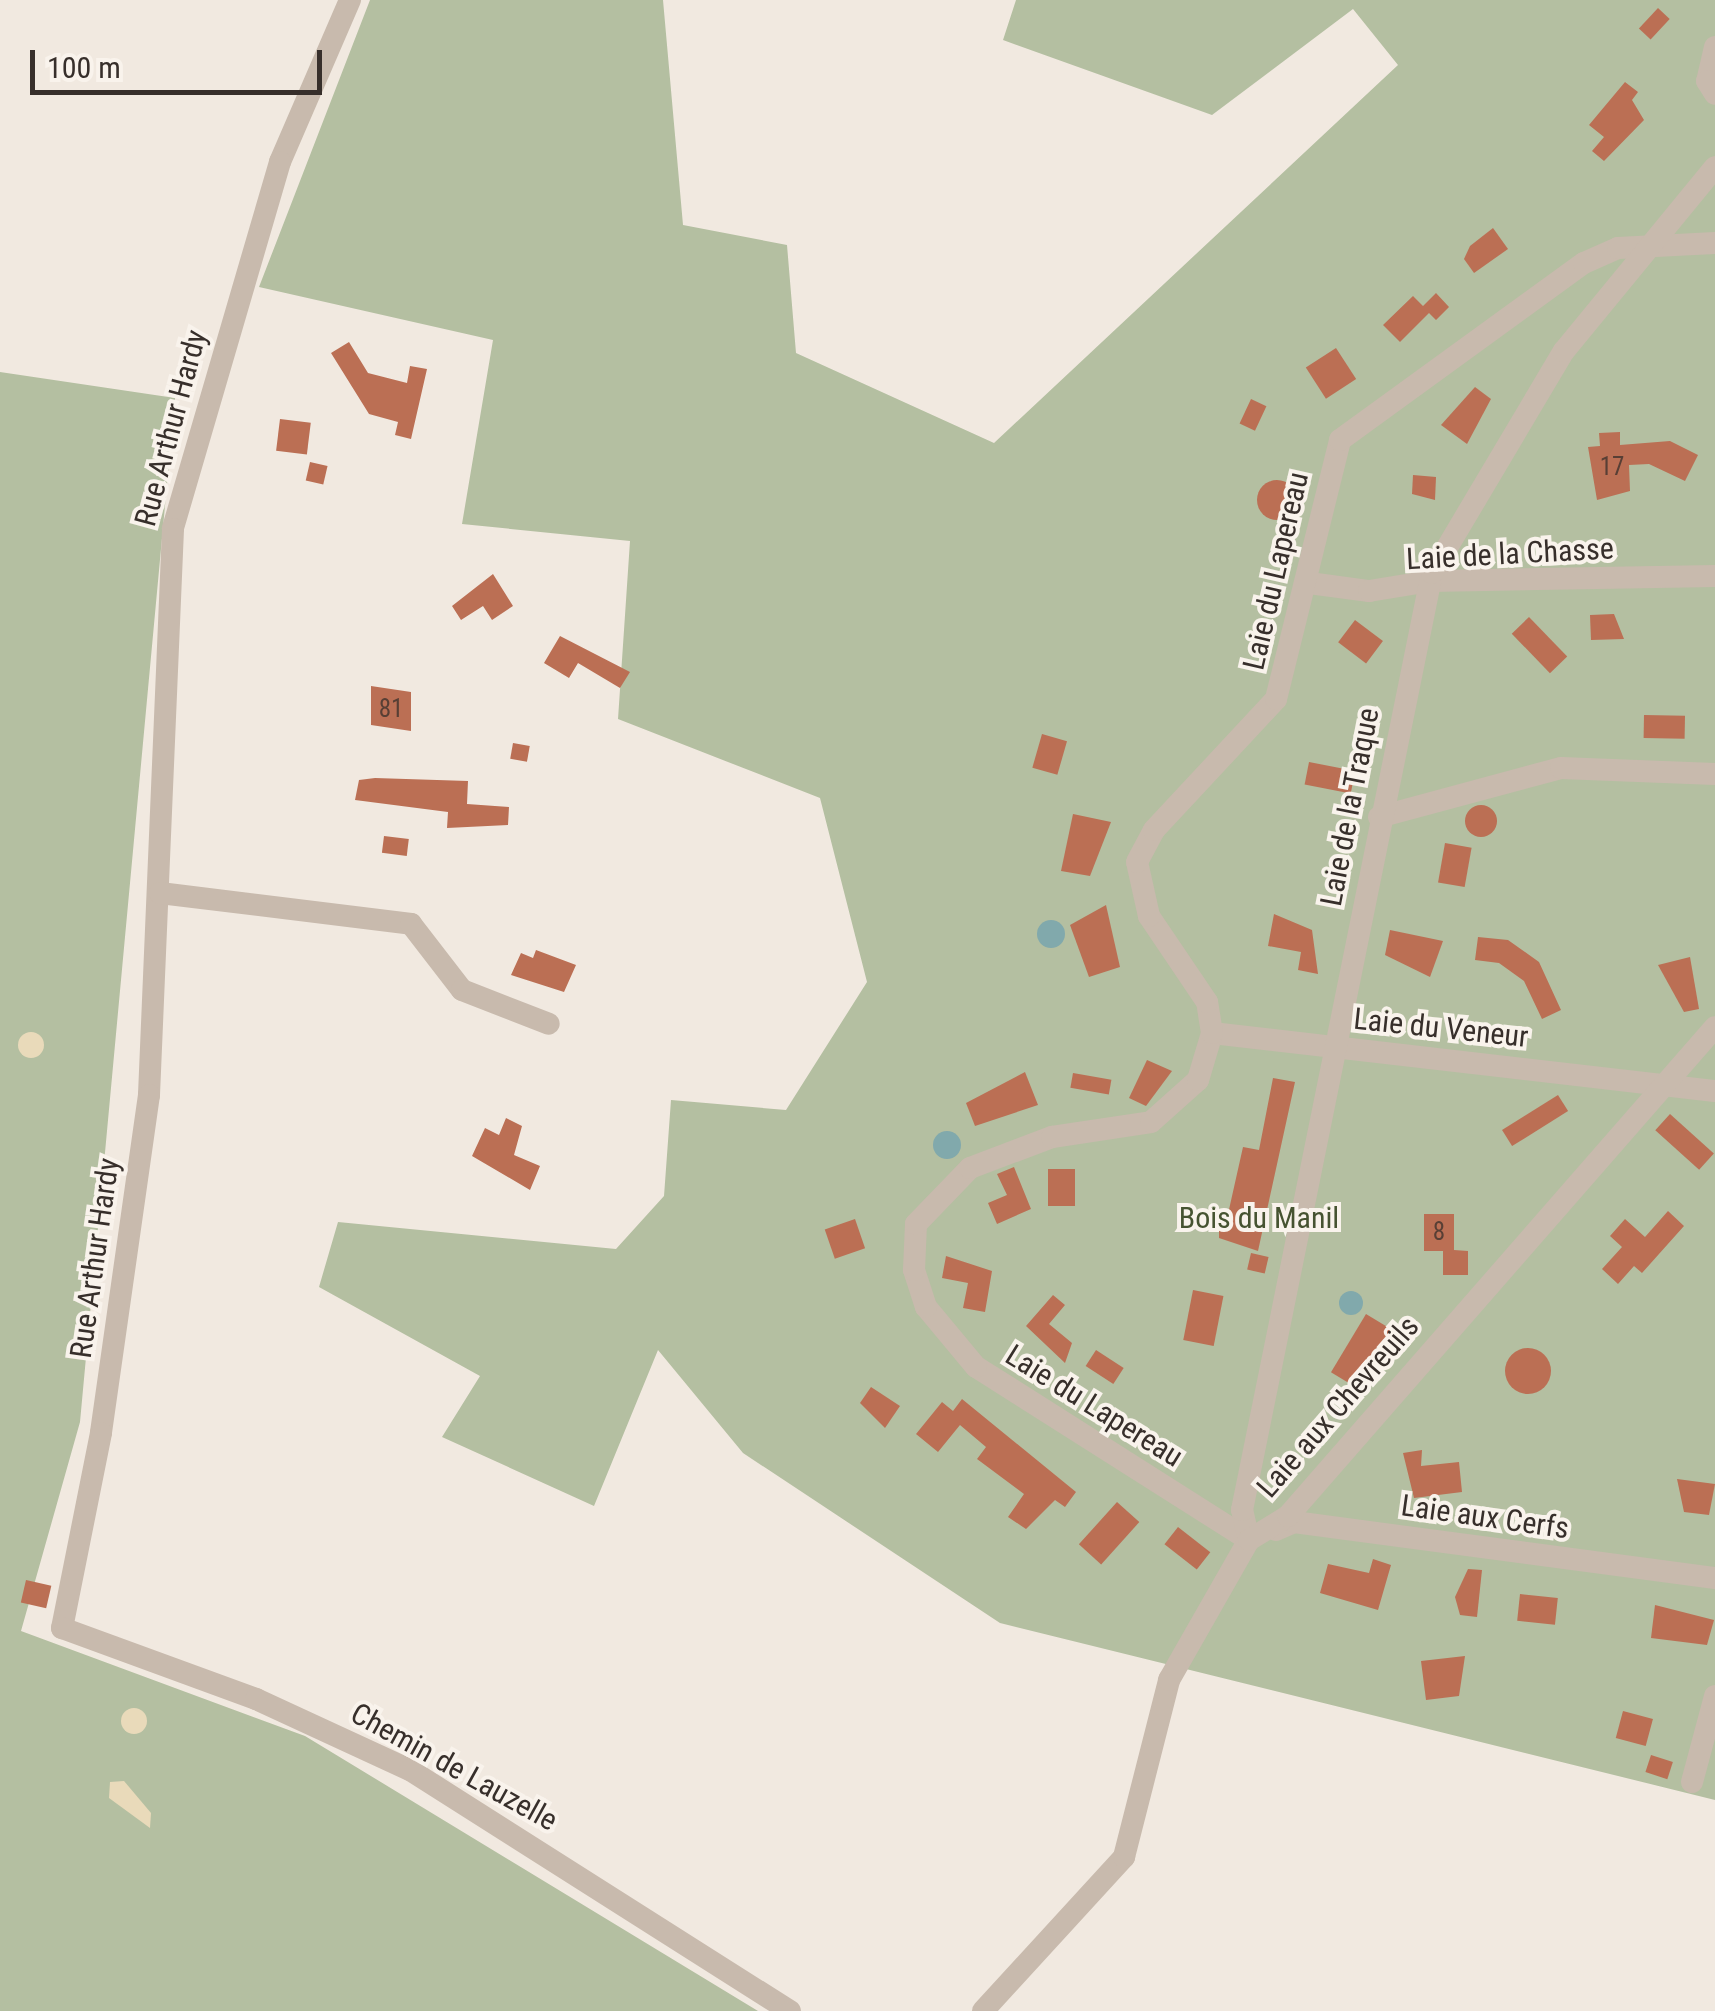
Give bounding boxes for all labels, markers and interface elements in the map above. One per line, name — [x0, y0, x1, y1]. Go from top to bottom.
scale bar — [35, 30, 328, 92]
text: 100 m — [47, 50, 121, 85]
street label: Rue Arthur Hardy — [128, 326, 214, 530]
house number: 17 — [1600, 452, 1624, 482]
street label: Laie du Lapereau — [1236, 469, 1316, 673]
street label: Laie de la Chasse — [1405, 531, 1615, 577]
house number: 81 — [379, 694, 403, 724]
street label: Laie de la Traque — [1313, 705, 1387, 909]
street label: Laie du Veneur — [1352, 1001, 1530, 1055]
street label: Rue Arthur Hardy — [63, 1156, 127, 1360]
park label: Bois du Manil — [1179, 1200, 1339, 1236]
house number: 8 — [1433, 1217, 1445, 1247]
street label: Laie aux Chevreuils — [1249, 1309, 1427, 1505]
street label: Laie du Lapereau — [999, 1337, 1189, 1475]
street label: Laie aux Cerfs — [1399, 1487, 1571, 1547]
street label: Chemin de Lauzelle — [345, 1695, 563, 1839]

